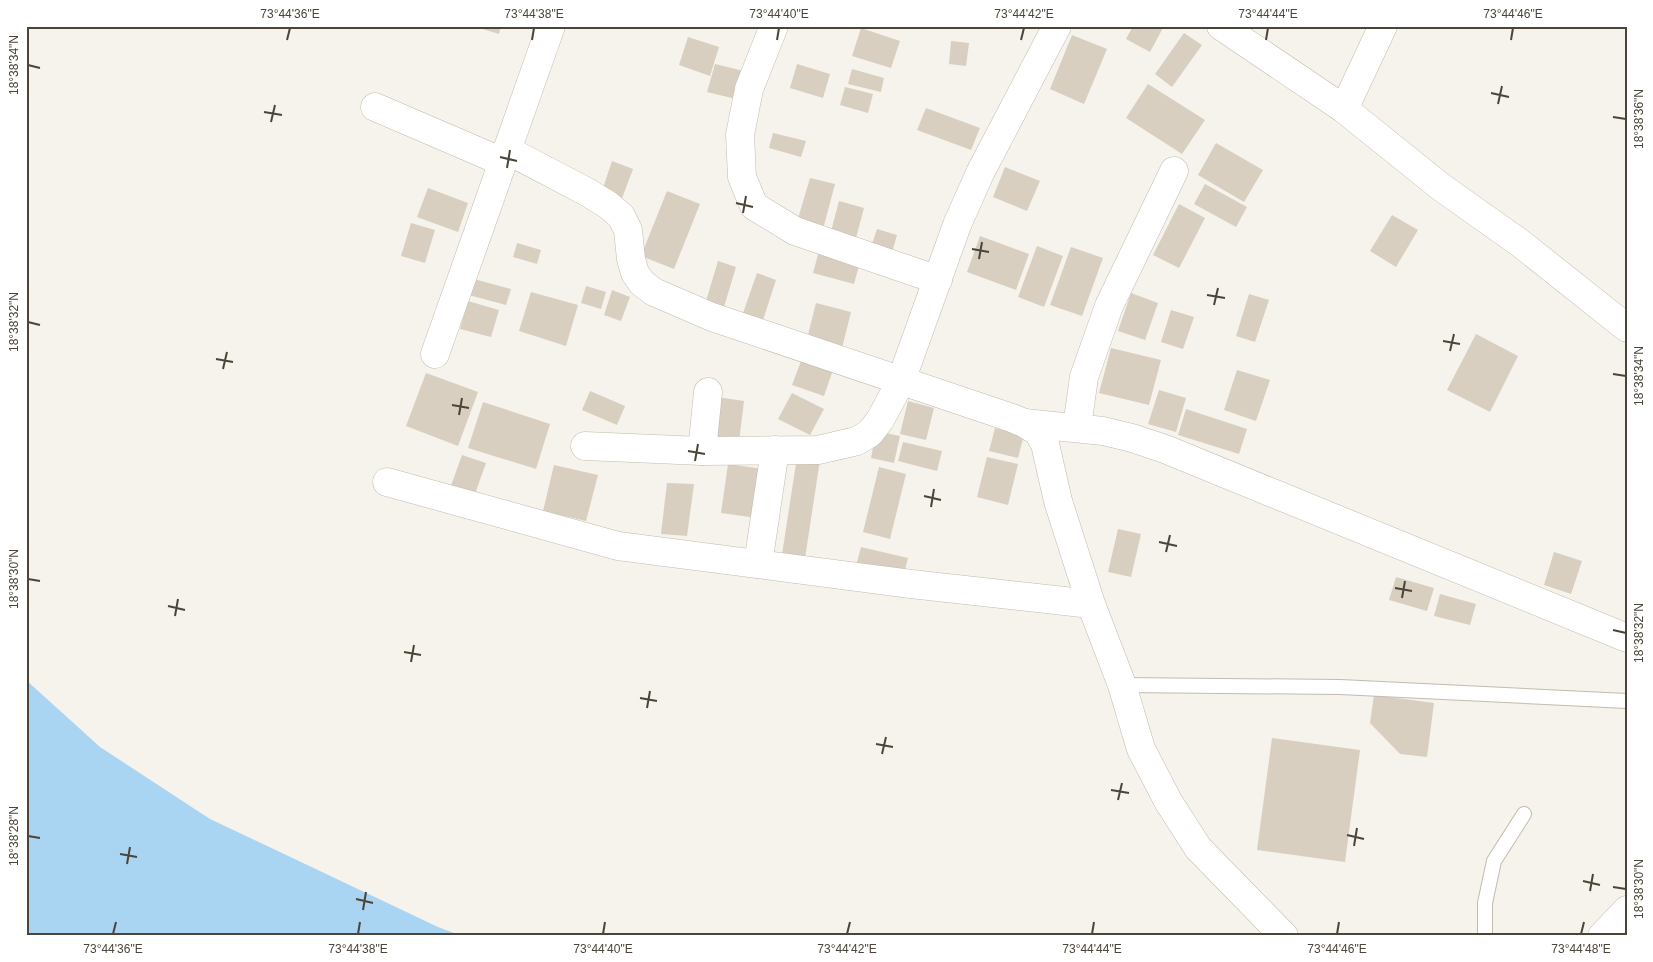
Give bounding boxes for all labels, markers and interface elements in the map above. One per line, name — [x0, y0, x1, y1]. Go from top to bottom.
text: 73°44'36"E — [260, 7, 320, 21]
text: 73°44'38"E — [504, 7, 564, 21]
text: 73°44'40"E — [749, 7, 809, 21]
text: 73°44'42"E — [994, 7, 1054, 21]
text: 73°44'44"E — [1238, 7, 1298, 21]
text: 73°44'46"E — [1483, 7, 1543, 21]
text: 18°38'34"N — [7, 35, 21, 95]
text: 18°38'36"N — [1632, 89, 1646, 149]
text: 18°38'32"N — [7, 292, 21, 352]
text: 18°38'34"N — [1632, 346, 1646, 406]
text: 18°38'30"N — [7, 549, 21, 609]
text: 18°38'32"N — [1632, 603, 1646, 663]
text: 18°38'28"N — [7, 806, 21, 866]
text: 18°38'30"N — [1632, 859, 1646, 919]
text: 73°44'36"E — [83, 942, 143, 956]
text: 73°44'38"E — [328, 942, 388, 956]
text: 73°44'40"E — [573, 942, 633, 956]
text: 73°44'42"E — [817, 942, 877, 956]
text: 73°44'44"E — [1062, 942, 1122, 956]
text: 73°44'46"E — [1307, 942, 1367, 956]
text: 73°44'48"E — [1551, 942, 1611, 956]

